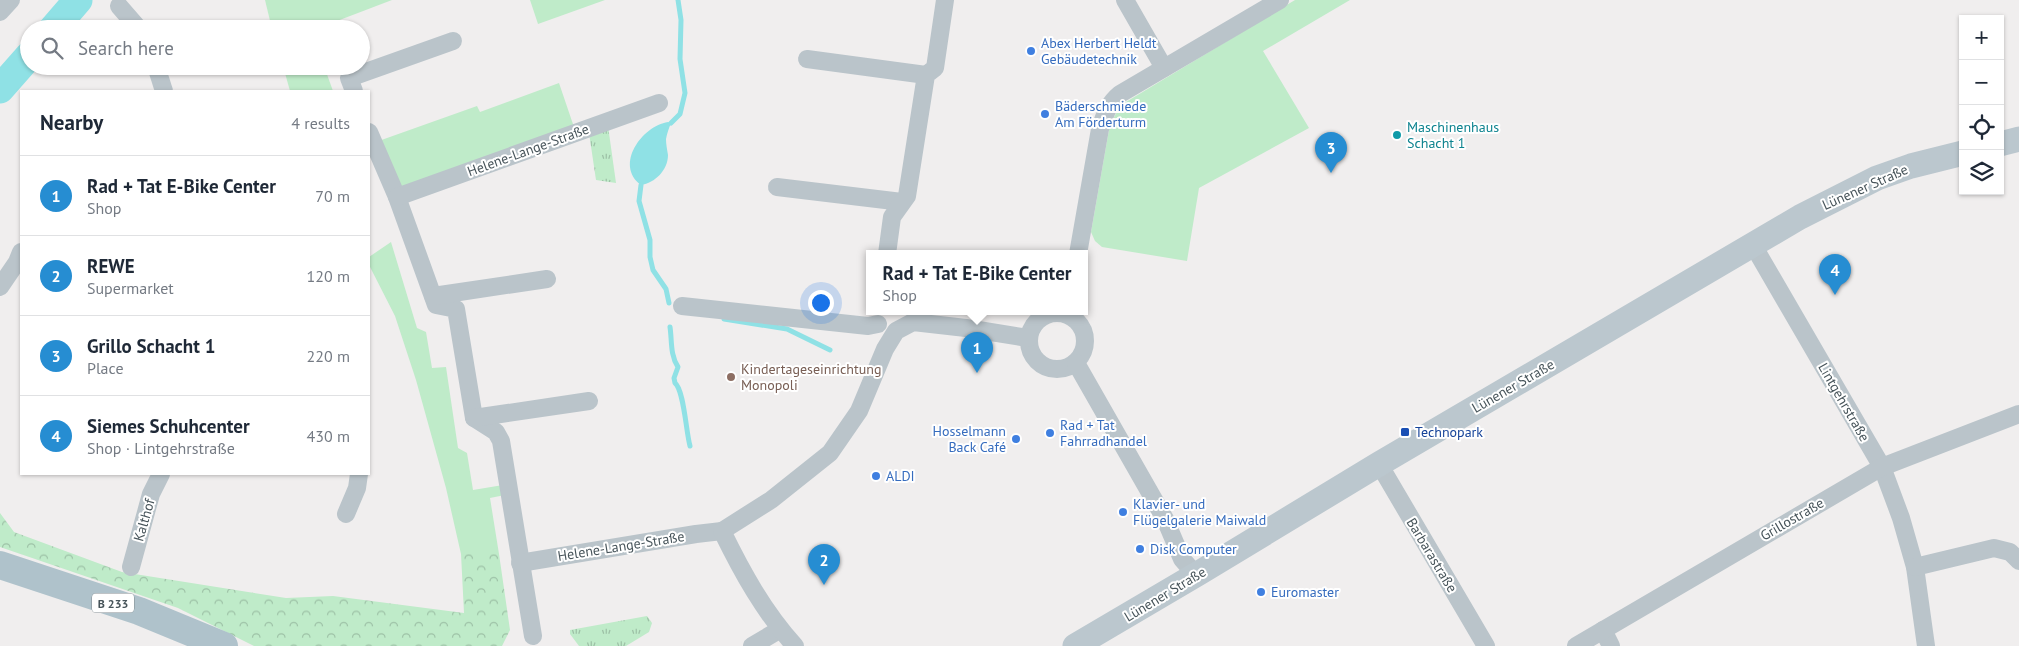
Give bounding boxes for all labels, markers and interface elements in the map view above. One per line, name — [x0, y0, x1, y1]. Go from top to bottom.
map controls — [1959, 15, 2004, 195]
button: + — [1959, 15, 2004, 60]
search box — [20, 20, 370, 75]
icon: search — [38, 34, 66, 62]
place label: Abex Herbert Heldt Gebäudetechnik — [1041, 34, 1157, 68]
text: Search here — [78, 36, 174, 60]
marker: Abex Herbert Heldt Gebäudetechnik — [1025, 45, 1037, 57]
button: − — [1959, 60, 2004, 105]
place label: Bäderschmiede Am Förderturm — [1055, 97, 1146, 131]
button: locate — [1959, 105, 2004, 150]
marker: Bäderschmiede Am Förderturm — [1039, 108, 1051, 120]
text: Nearby — [40, 109, 103, 136]
text: 4 results — [291, 113, 350, 133]
place label: Maschinenhaus Schacht 1 — [1407, 118, 1499, 152]
street label: Helene-Lange-Straße — [465, 120, 591, 180]
marker: Maschinenhaus Schacht 1 — [1391, 129, 1403, 141]
pin: 3 — [1315, 132, 1347, 173]
button: layers — [1959, 150, 2004, 195]
street label: Lünener Straße — [1819, 160, 1911, 214]
text: Rad + Tat E-Bike Center — [87, 174, 276, 198]
text: 1 — [51, 186, 61, 206]
text: 70 m — [315, 186, 350, 206]
text: Shop — [87, 198, 121, 218]
popup — [866, 250, 1088, 315]
text: REWE — [87, 254, 135, 278]
pin: 4 — [1819, 254, 1851, 295]
text: Rad + Tat E-Bike Center — [883, 261, 1071, 285]
text: 2 — [51, 266, 61, 286]
text: 120 m — [307, 266, 350, 286]
text: Supermarket — [87, 278, 174, 298]
text: Shop — [883, 285, 917, 305]
your location — [808, 290, 834, 316]
pin: 1 — [961, 332, 993, 373]
text: Grillo Schacht 1 — [87, 334, 215, 358]
text: 3 — [51, 346, 61, 366]
text: 220 m — [307, 346, 350, 366]
street label: Lünener Straße — [1469, 355, 1557, 417]
text: Place — [87, 358, 124, 378]
street label: Lintgehrstraße — [1814, 359, 1874, 445]
place label: Kindertageseinrichtung Monopoli — [741, 360, 881, 394]
marker: Kindertageseinrichtung Monopoli — [725, 371, 737, 383]
text: Siemes Schuhcenter — [87, 414, 250, 438]
place label: Rad + Tat Fahrradhandel — [1060, 416, 1147, 450]
place label: Hosselmann Back Café — [932, 422, 1006, 456]
place label: Technopark — [1415, 423, 1483, 441]
text: 4 — [51, 426, 61, 446]
text: 430 m — [307, 426, 350, 446]
marker: Technopark — [1399, 426, 1411, 438]
marker: Rad + Tat Fahrradhandel — [1044, 427, 1056, 439]
marker: Hosselmann Back Café — [1010, 433, 1022, 445]
text: Shop · Lintgehrstraße — [87, 438, 235, 458]
place label: ALDI — [886, 467, 915, 485]
marker: ALDI — [870, 470, 882, 482]
street label: Grillostraße — [1757, 494, 1827, 544]
place label: Klavier- und Flügelgalerie Maiwald — [1133, 495, 1266, 529]
street label: Kalthof — [129, 496, 159, 543]
marker: Klavier- und Flügelgalerie Maiwald — [1117, 506, 1129, 518]
street label: Barbarastraße — [1403, 514, 1461, 596]
street label: Helene-Lange-Straße — [556, 527, 686, 565]
place label: Disk Computer — [1150, 540, 1237, 558]
marker: Disk Computer — [1134, 543, 1146, 555]
pin: 2 — [808, 544, 840, 585]
street label: Lünener Straße — [1121, 563, 1209, 625]
place label: Euromaster — [1271, 583, 1339, 601]
marker: Euromaster — [1255, 586, 1267, 598]
road number: B 233 — [92, 594, 134, 612]

